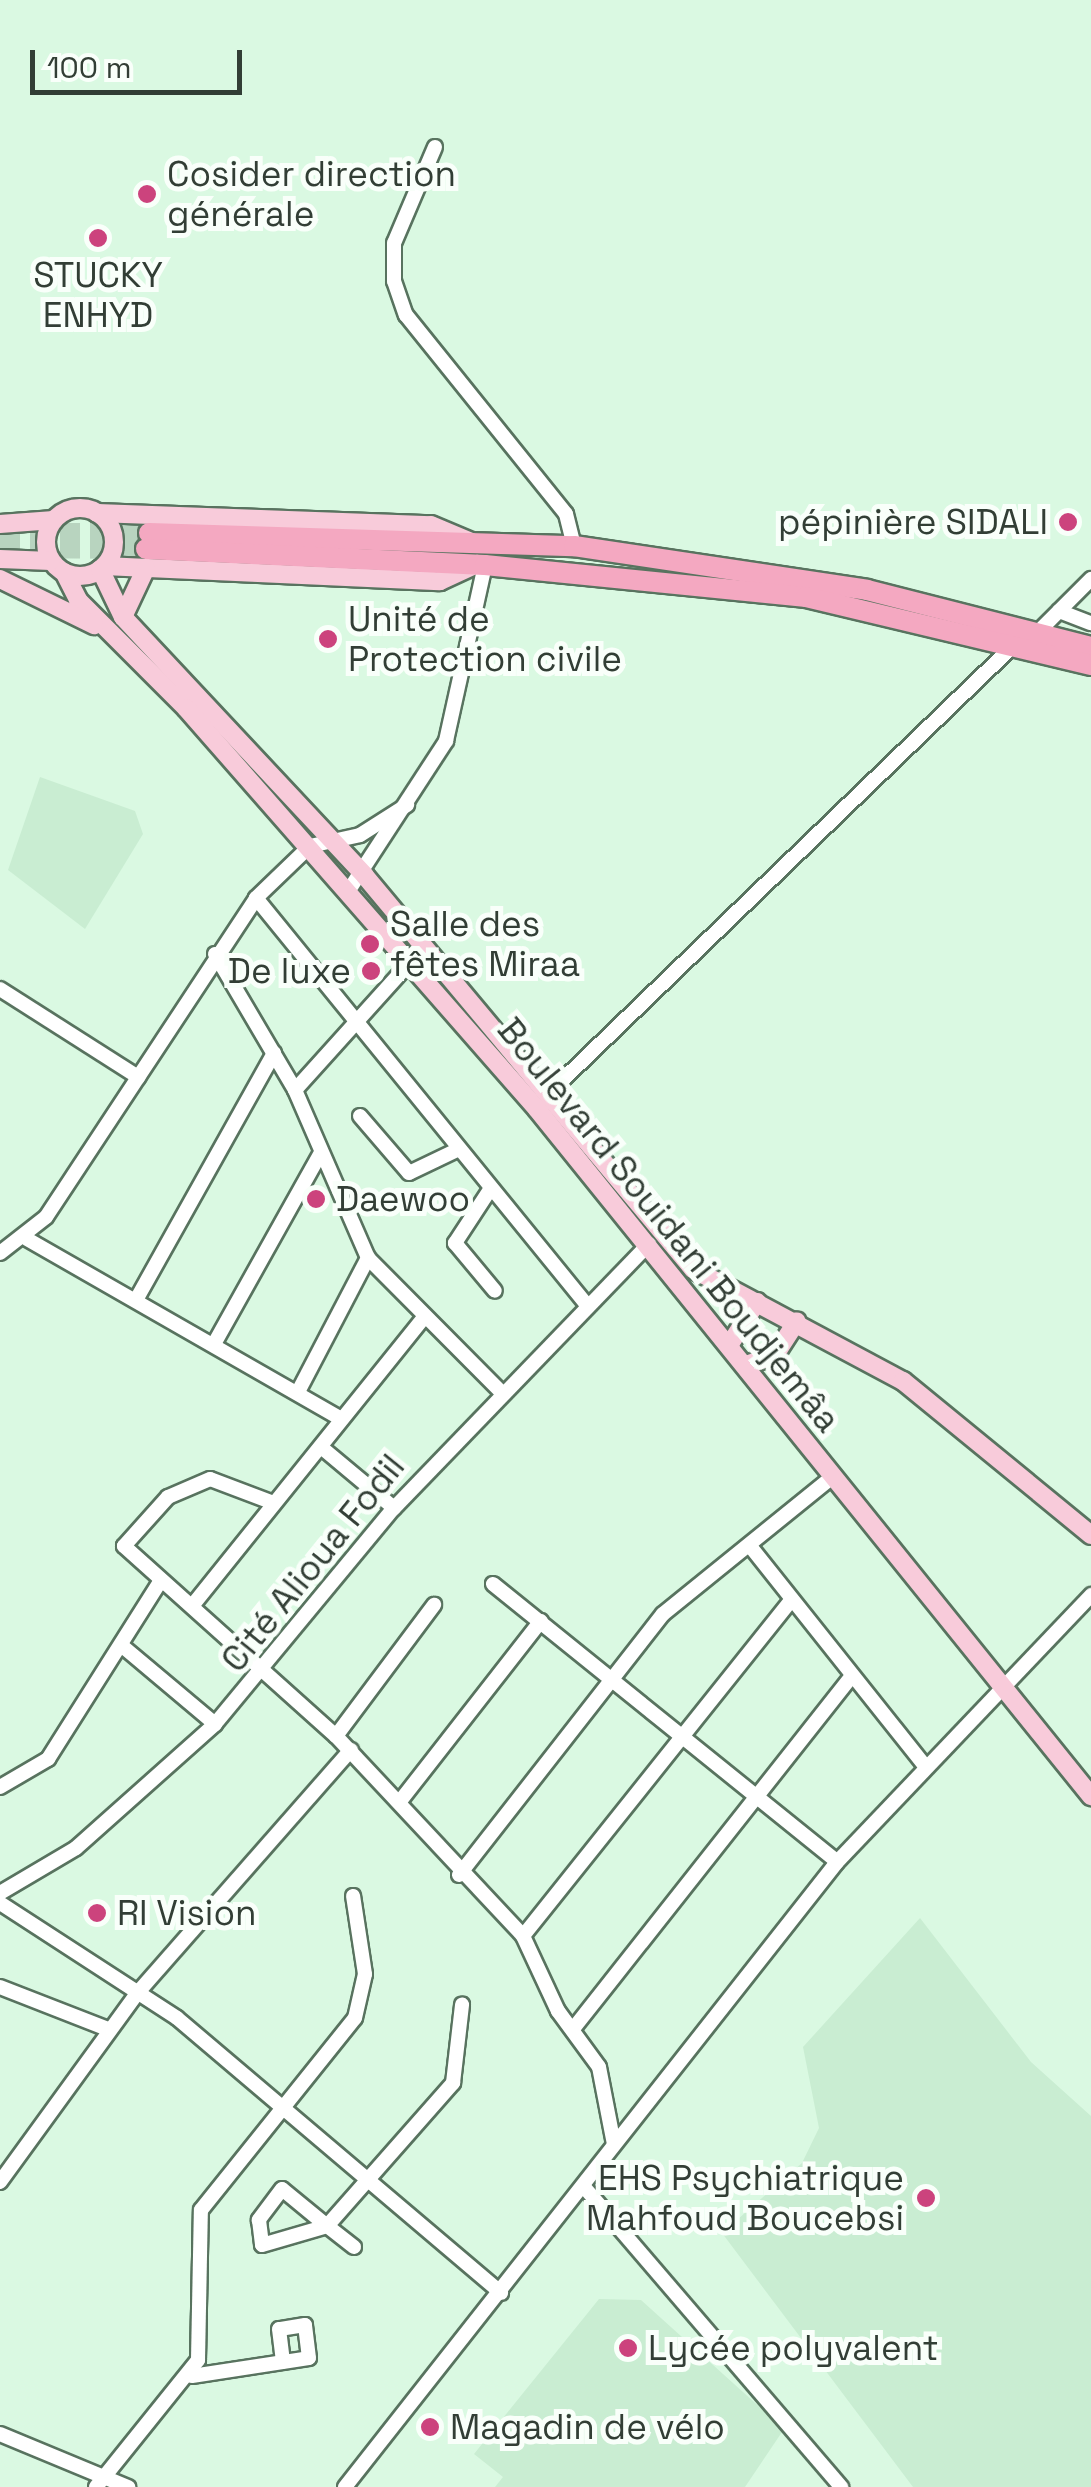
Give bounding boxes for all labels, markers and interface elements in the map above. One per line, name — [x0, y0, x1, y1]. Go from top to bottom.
scale bar — [35, 30, 248, 92]
text: 100 m — [47, 48, 132, 87]
place label: Cosider direction générale — [167, 153, 456, 235]
marker: Cosider direction générale — [136, 183, 158, 205]
marker: STUCKY ENHYD — [87, 227, 109, 249]
place label: STUCKY ENHYD — [33, 254, 163, 336]
place label: pépinière SIDALI — [778, 501, 1048, 543]
marker: pépinière SIDALI — [1057, 511, 1079, 533]
place label: Unité de Protection civile — [348, 598, 622, 680]
marker: Unité de Protection civile — [317, 628, 339, 650]
place label: Salle des fêtes Miraa — [390, 903, 580, 985]
marker: Salle des fêtes Miraa — [359, 933, 381, 955]
place label: De luxe — [228, 950, 351, 992]
marker: De luxe — [360, 960, 382, 982]
street label: Boulevard Souidani Boudjemâa — [489, 1010, 849, 1440]
place label: Daewoo — [336, 1178, 470, 1220]
marker: Daewoo — [305, 1188, 327, 1210]
street label: Cité Alioua Fodil — [212, 1446, 414, 1680]
place label: RI Vision — [117, 1892, 257, 1934]
marker: RI Vision — [86, 1902, 108, 1924]
place label: EHS Psychiatrique Mahfoud Boucebsi — [586, 2157, 904, 2239]
marker: EHS Psychiatrique Mahfoud Boucebsi — [913, 2185, 939, 2211]
place label: Lycée polyvalent — [648, 2327, 939, 2369]
marker: Lycée polyvalent — [617, 2337, 639, 2359]
place label: Magadin de vélo — [450, 2406, 725, 2448]
marker: Magadin de vélo — [419, 2416, 441, 2438]

